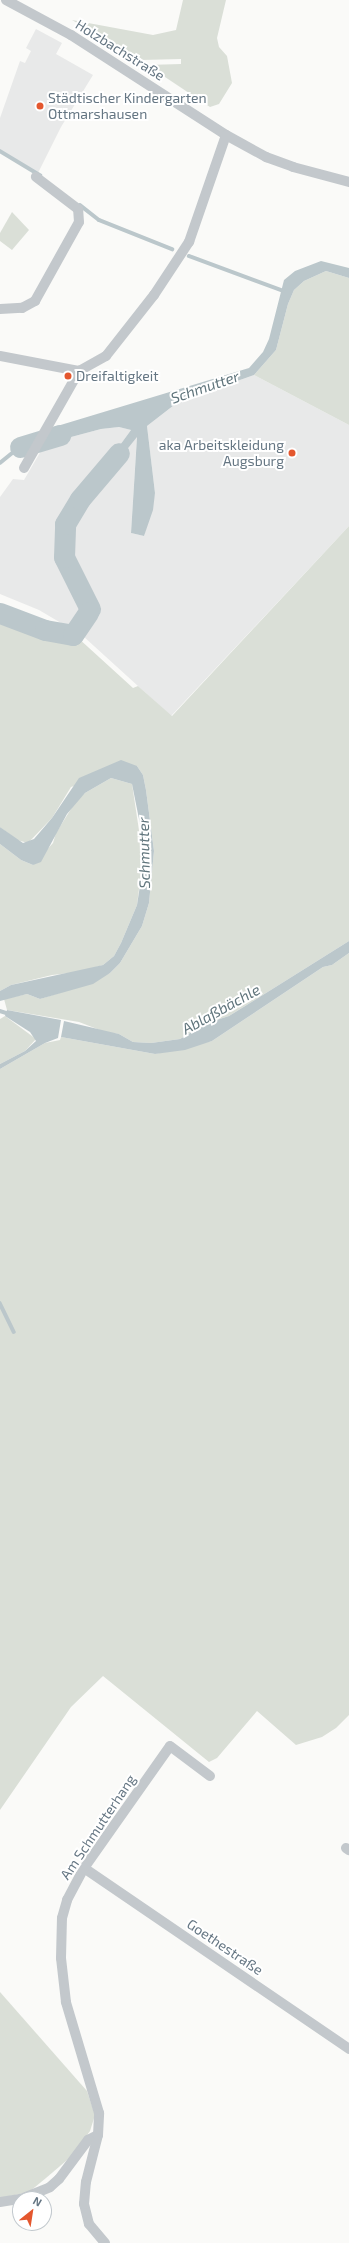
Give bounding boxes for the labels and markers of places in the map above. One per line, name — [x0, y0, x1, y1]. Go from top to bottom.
place label: Städtischer Kindergarten Ottmarshausen — [48, 90, 207, 122]
marker: Städtischer Kindergarten Ottmarshausen — [35, 101, 45, 111]
place label: Dreifaltigkeit — [76, 368, 159, 384]
marker: Dreifaltigkeit — [63, 371, 73, 381]
place label: aka Arbeitskleidung Augsburg — [158, 437, 284, 470]
marker: aka Arbeitskleidung Augsburg — [287, 448, 297, 458]

